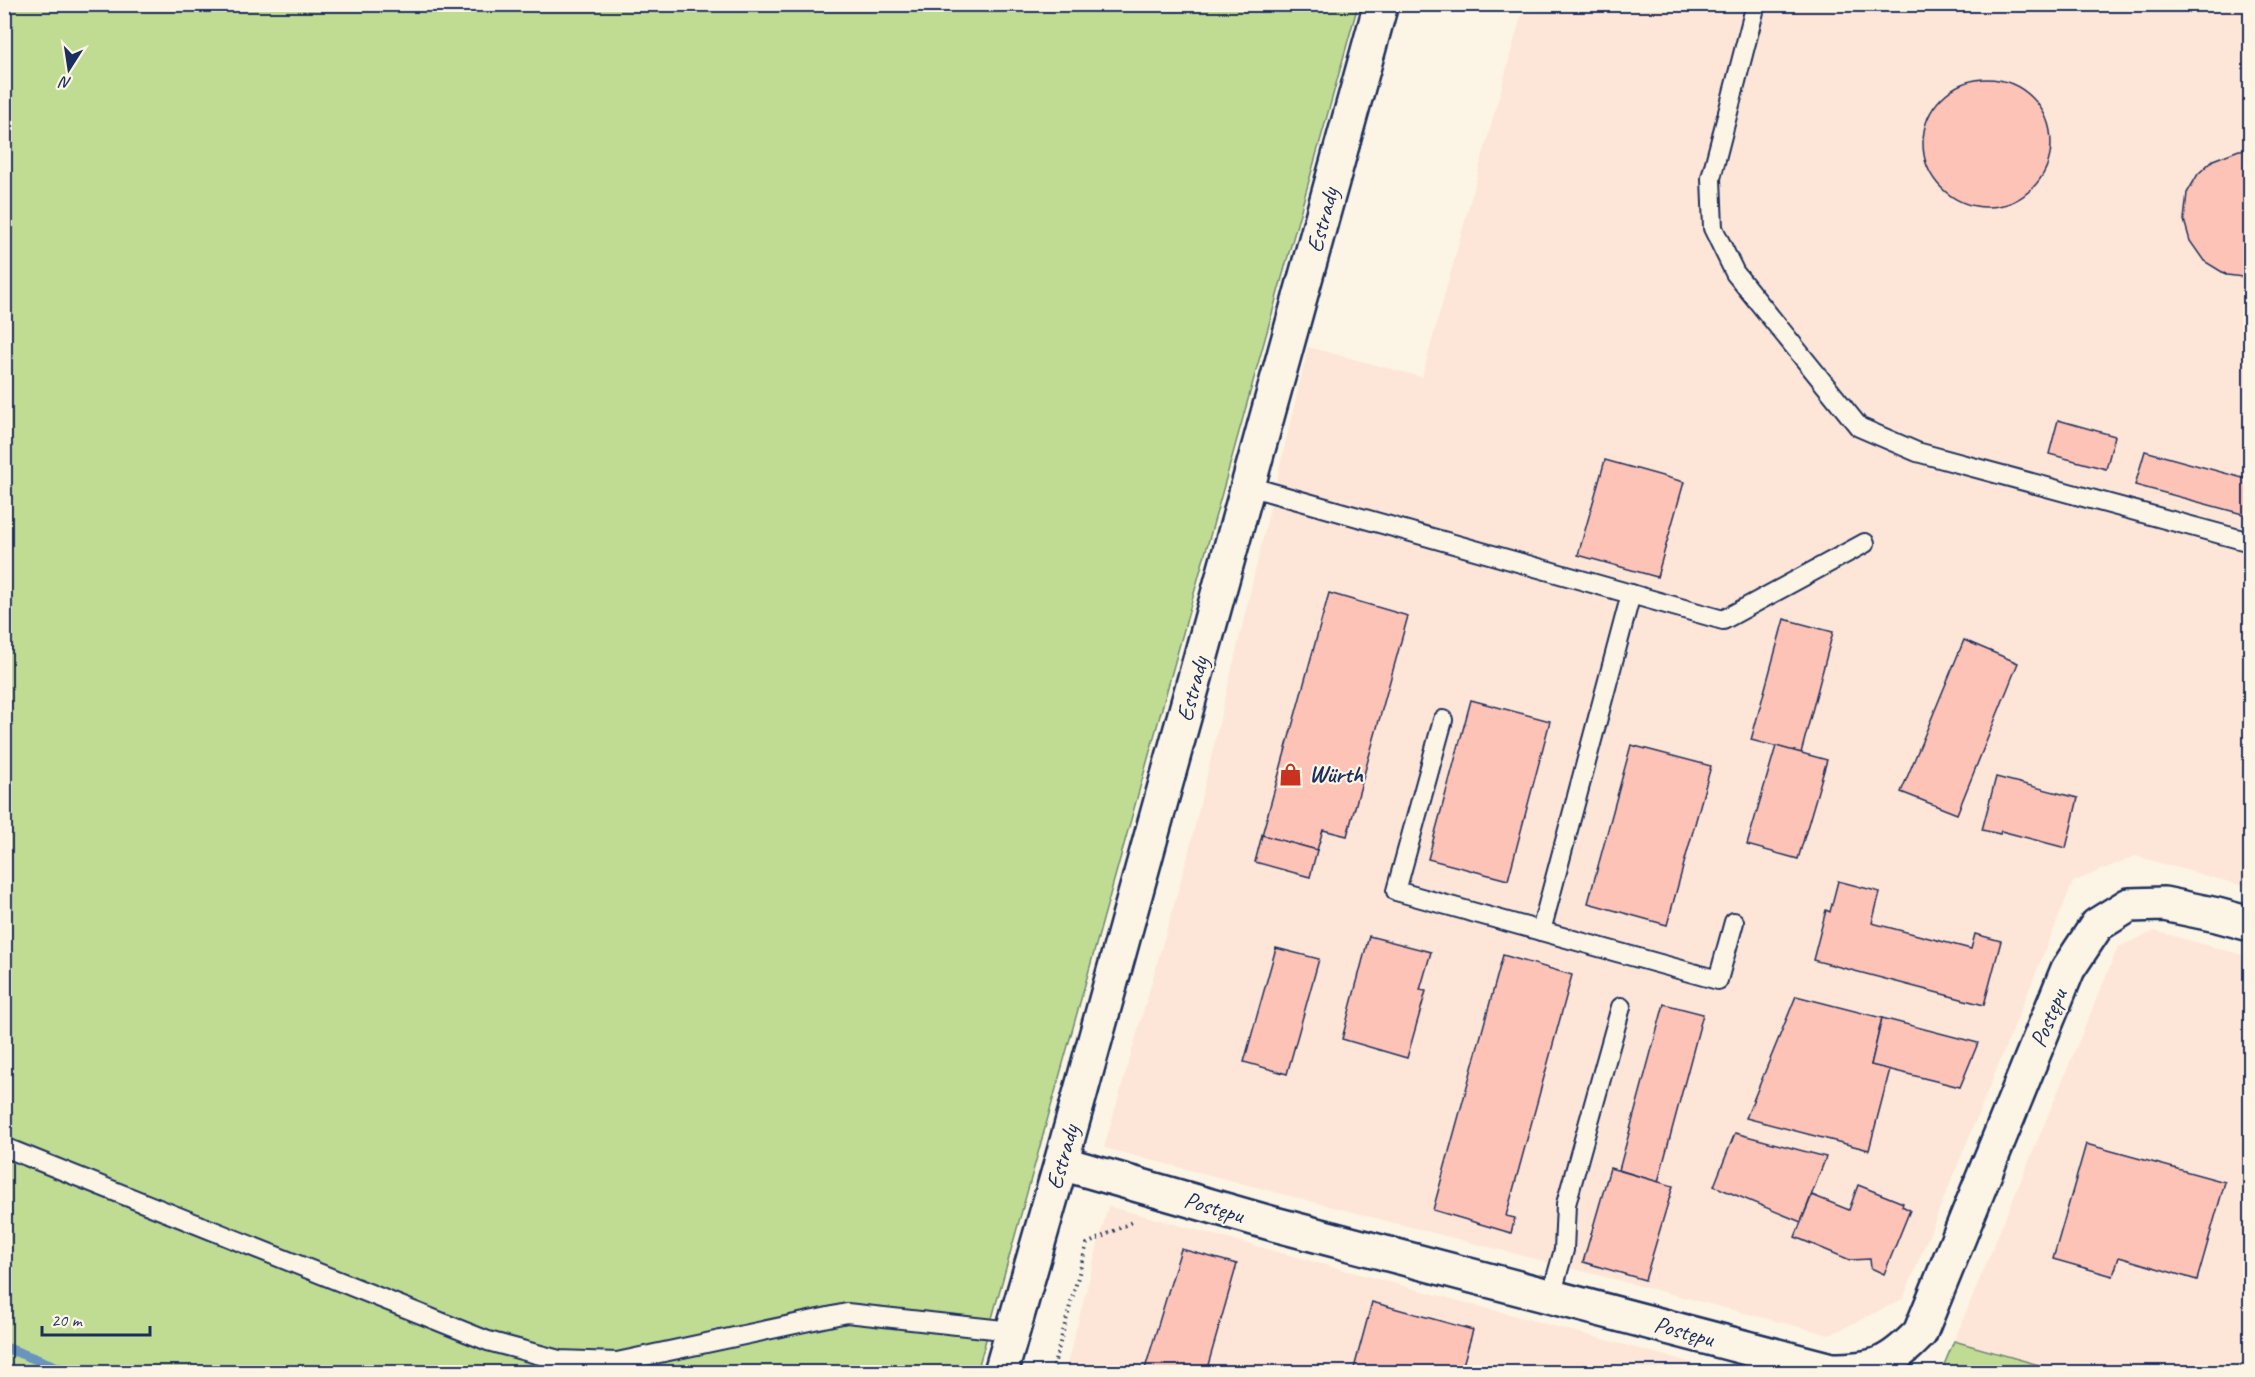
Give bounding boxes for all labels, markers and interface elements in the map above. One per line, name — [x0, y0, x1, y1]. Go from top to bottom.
north arrow — [39, 39, 99, 99]
text: N — [56, 71, 73, 94]
street label: Estrady — [1299, 183, 1345, 256]
street label: Estrady — [1169, 652, 1215, 725]
place label: Würth — [1309, 759, 1364, 789]
shop icon: Würth — [1278, 761, 1304, 787]
street label: Postępu — [2023, 982, 2074, 1052]
street label: Estrady — [1039, 1120, 1086, 1193]
street label: Postępu — [1181, 1184, 1249, 1230]
scale bar — [42, 1299, 150, 1337]
text: 20 m — [51, 1309, 84, 1331]
street label: Postępu — [1651, 1309, 1719, 1354]

